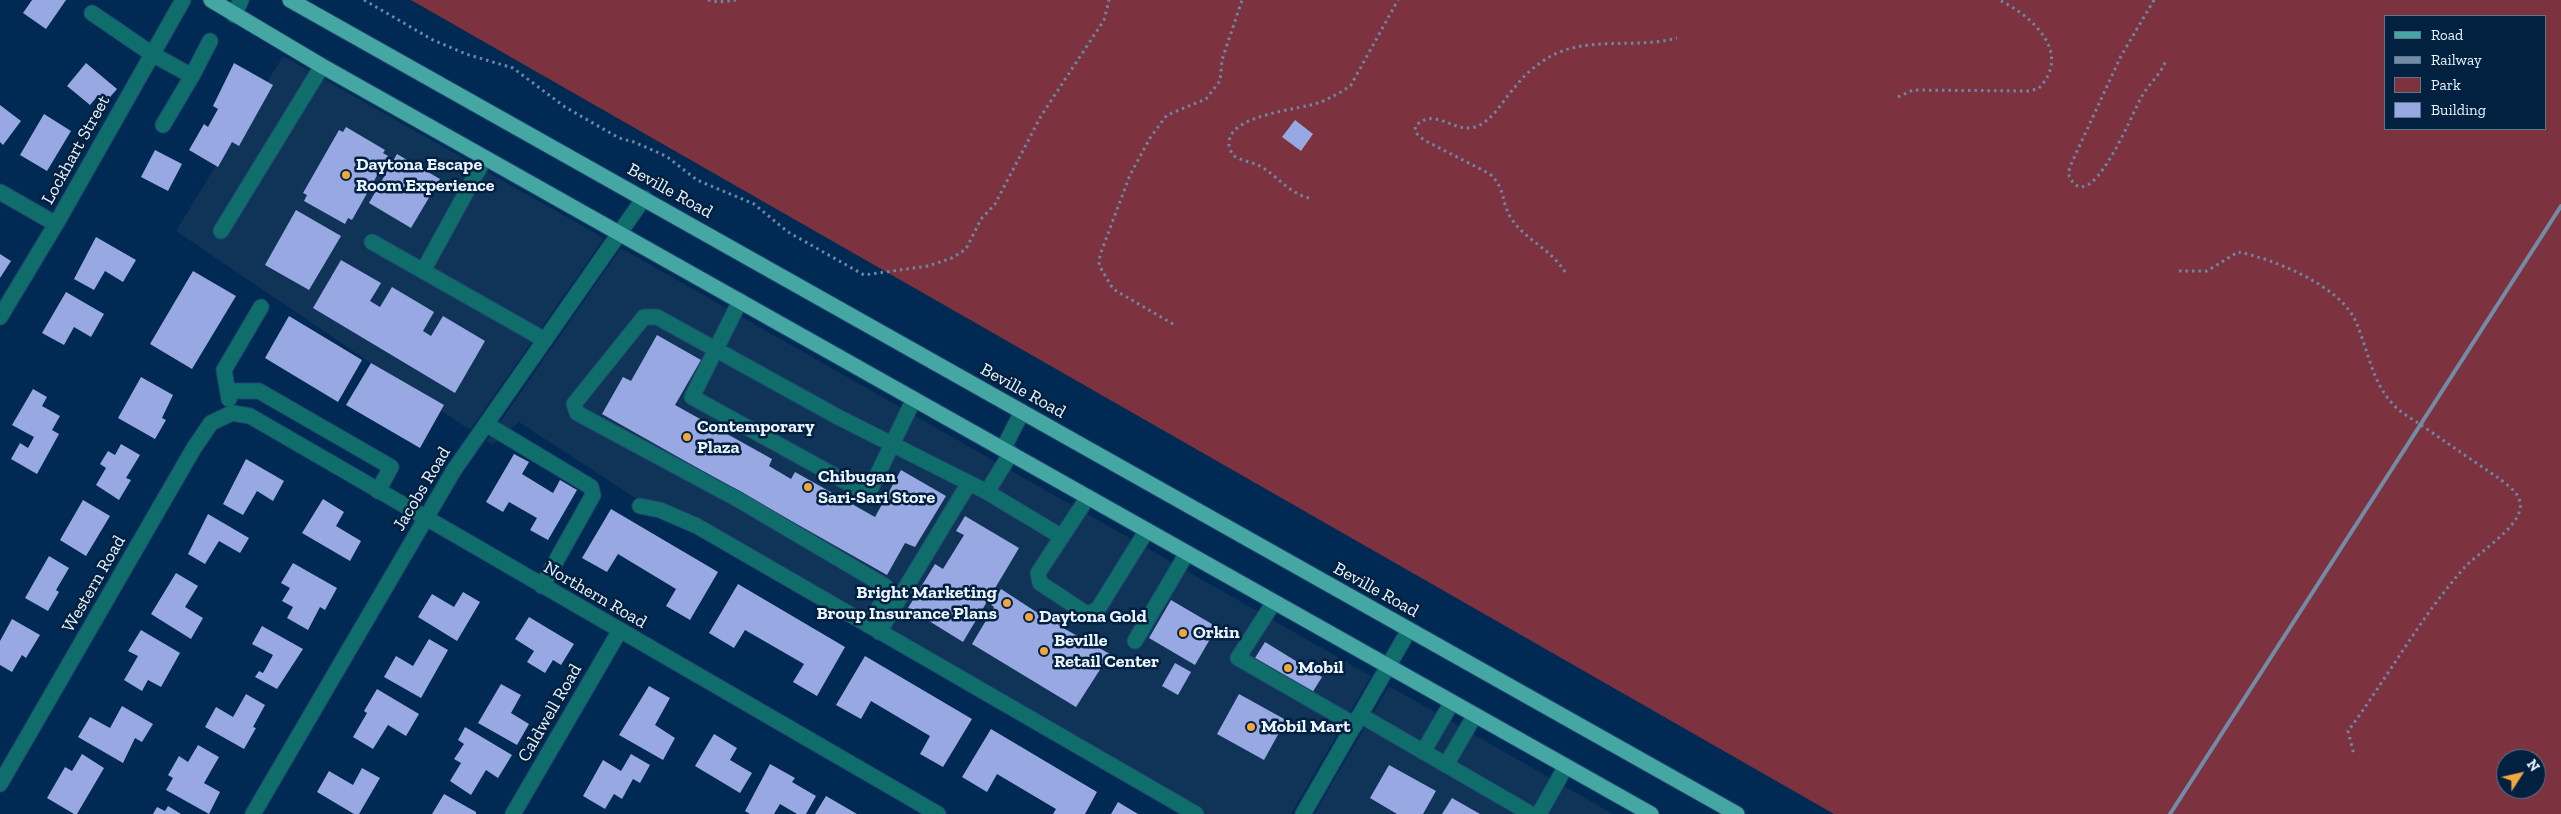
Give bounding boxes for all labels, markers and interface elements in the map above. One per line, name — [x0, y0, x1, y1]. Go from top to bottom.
legend — [2384, 15, 2546, 130]
text: Road — [2431, 26, 2463, 44]
text: Railway — [2431, 51, 2482, 69]
text: Park — [2431, 76, 2461, 94]
street label: Lockhart Street — [37, 92, 115, 208]
text: Building — [2431, 101, 2486, 119]
place label: Daytona Escape Room Experience — [356, 154, 494, 196]
street label: Beville Road — [624, 159, 716, 223]
marker: Daytona Escape Room Experience — [340, 169, 352, 181]
street label: Beville Road — [977, 359, 1069, 423]
place label: Contemporary Plaza — [697, 416, 815, 458]
marker: Contemporary Plaza — [681, 431, 693, 443]
street label: Jacobs Road — [388, 443, 456, 535]
place label: Chibugan Sari-Sari Store — [818, 466, 935, 508]
marker: Chibugan Sari-Sari Store — [802, 481, 814, 493]
street label: Western Road — [58, 532, 130, 636]
street label: Northern Road — [540, 557, 650, 633]
street label: Beville Road — [1330, 558, 1422, 622]
place label: Bright Marketing Broup Insurance Plans — [816, 582, 997, 624]
marker: Bright Marketing Broup Insurance Plans — [1001, 597, 1013, 609]
place label: Daytona Gold — [1039, 606, 1147, 628]
marker: Daytona Gold — [1023, 611, 1035, 623]
place label: Orkin — [1193, 622, 1240, 644]
marker: Orkin — [1177, 627, 1189, 639]
place label: Beville Retail Center — [1054, 630, 1159, 672]
marker: Beville Retail Center — [1038, 645, 1050, 657]
place label: Mobil — [1298, 657, 1344, 679]
street label: Caldwell Road — [513, 660, 587, 766]
marker: Mobil — [1282, 662, 1294, 674]
place label: Mobil Mart — [1261, 716, 1350, 738]
marker: Mobil Mart — [1245, 721, 1257, 733]
north arrow — [2496, 749, 2546, 799]
text: N — [2523, 756, 2543, 775]

